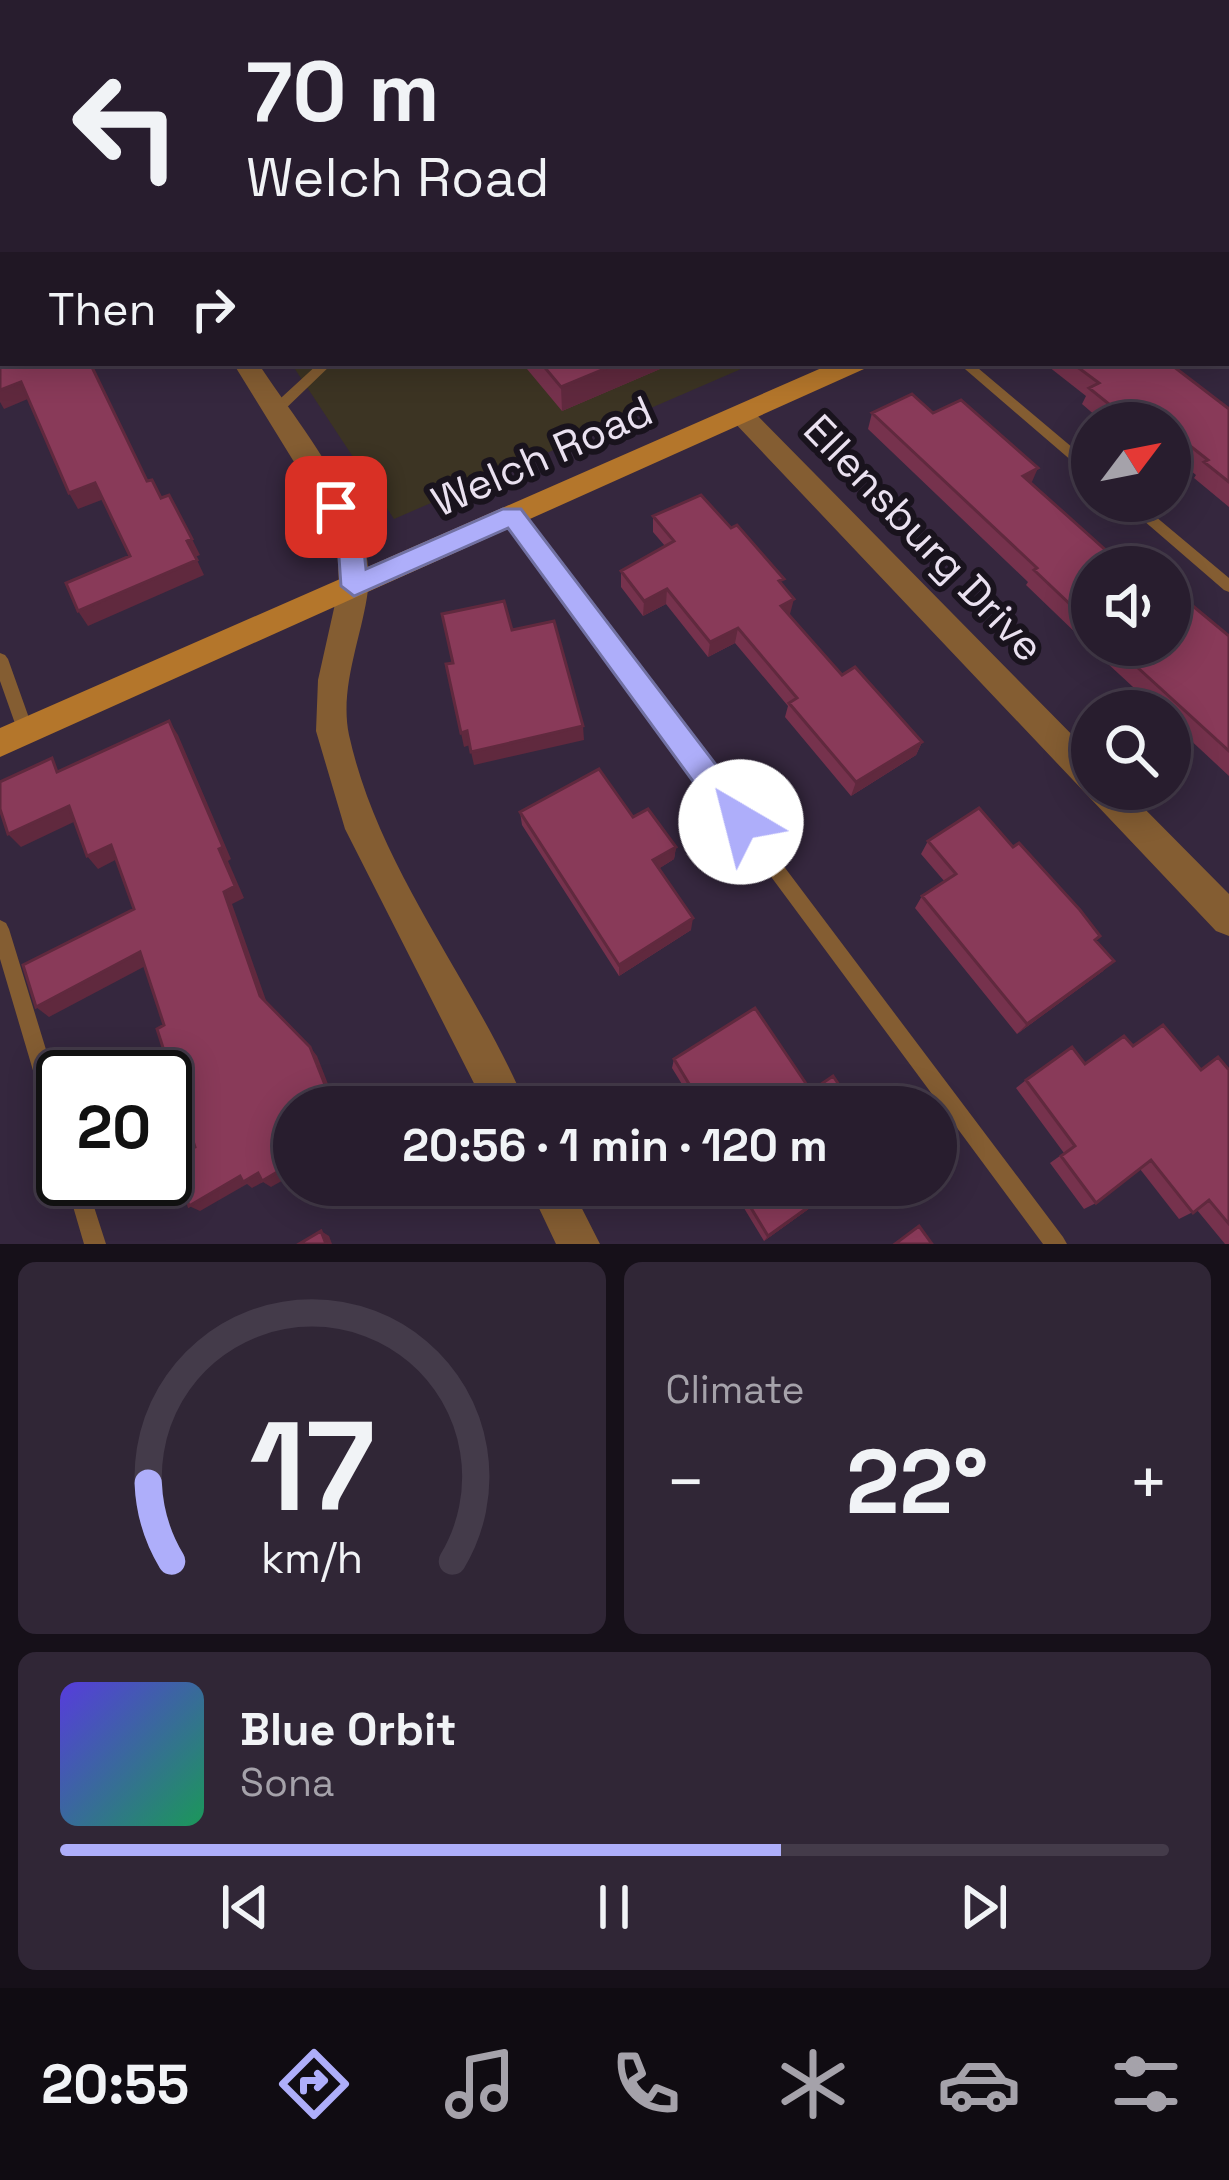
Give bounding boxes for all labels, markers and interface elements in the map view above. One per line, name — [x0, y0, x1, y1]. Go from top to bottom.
text: 70 m — [246, 38, 440, 146]
icon: left — [48, 48, 204, 204]
text: Welch Road — [246, 143, 550, 212]
icon: right — [180, 276, 246, 342]
text: Then — [48, 281, 156, 338]
street label: Welch Road — [423, 384, 661, 528]
north arrow — [1071, 402, 1191, 522]
map controls — [1071, 402, 1191, 810]
street label: Ellensburg Drive — [793, 403, 1055, 673]
pin — [285, 456, 387, 558]
icon: arrive — [303, 474, 369, 540]
button: sound — [1071, 546, 1191, 666]
button: search — [1071, 690, 1191, 810]
position arrow — [678, 759, 804, 885]
speed limit sign: 20 — [36, 1050, 192, 1206]
text: 20:56 · 1 min · 120 m — [402, 1117, 828, 1174]
text: Climate — [666, 1365, 805, 1414]
text: 17 — [249, 1387, 375, 1546]
text: 22° — [846, 1424, 988, 1539]
text: − — [666, 1440, 706, 1524]
text: + — [1128, 1440, 1169, 1524]
text: km/h — [261, 1531, 363, 1586]
text: Blue Orbit — [240, 1701, 456, 1758]
text: Sona — [240, 1758, 334, 1807]
icon: previous — [212, 1874, 278, 1940]
icon: pause — [581, 1874, 647, 1940]
icon: next — [951, 1874, 1017, 1940]
icon: directions — [272, 2042, 356, 2126]
icon: music — [438, 2042, 522, 2126]
icon: phone — [604, 2042, 688, 2126]
icon: climate — [771, 2042, 855, 2126]
icon: car — [937, 2042, 1021, 2126]
icon: filters — [1104, 2042, 1188, 2126]
text: 20:55 — [41, 2050, 189, 2119]

